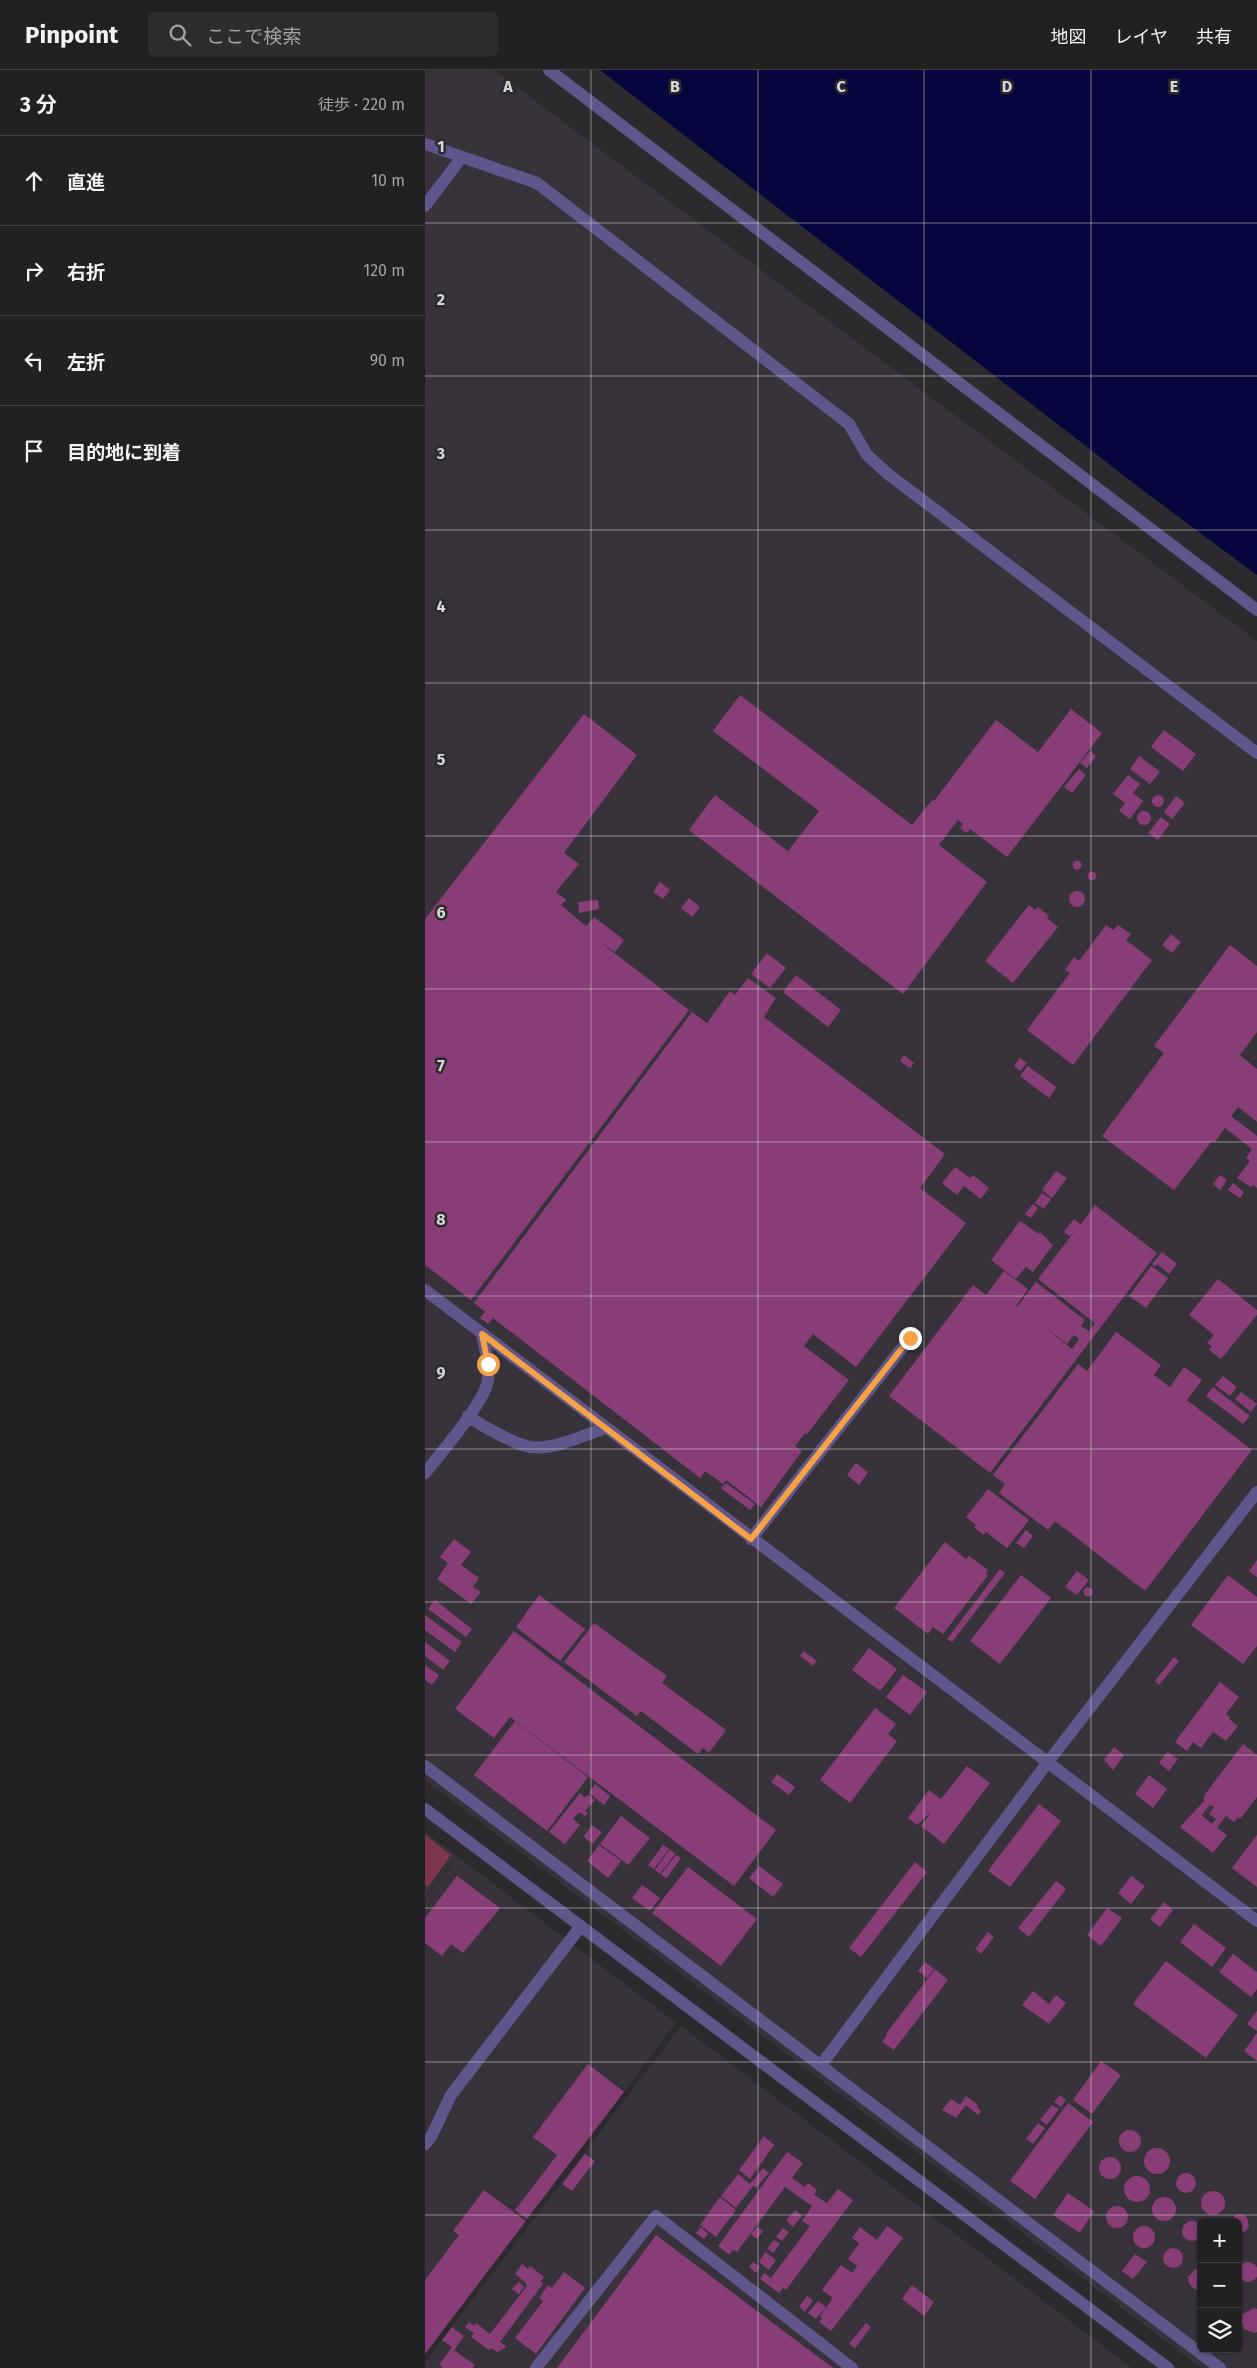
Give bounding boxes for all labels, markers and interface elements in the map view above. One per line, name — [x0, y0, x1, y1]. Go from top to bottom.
search box — [148, 12, 498, 57]
text: Pinpoint — [25, 21, 118, 49]
icon: search — [166, 21, 194, 49]
text: ここで検索 — [206, 25, 301, 48]
text: 地図 — [1051, 26, 1087, 48]
text: レイヤ — [1115, 26, 1168, 48]
text: 共有 — [1196, 26, 1232, 48]
text: A — [502, 77, 513, 96]
text: B — [670, 77, 680, 96]
text: C — [836, 77, 846, 96]
text: D — [1002, 77, 1012, 96]
text: E — [1170, 77, 1178, 96]
text: 3 分 — [20, 92, 57, 118]
text: 徒歩 · 220 m — [318, 95, 405, 114]
text: 1 — [437, 137, 445, 156]
icon: ahead — [20, 167, 48, 195]
text: 直進 — [67, 171, 105, 194]
text: 10 m — [371, 171, 405, 190]
icon: right — [20, 257, 48, 285]
text: 右折 — [67, 261, 105, 284]
text: 120 m — [363, 261, 405, 280]
text: 2 — [437, 290, 445, 309]
icon: left — [20, 347, 48, 375]
text: 左折 — [67, 351, 105, 374]
text: 90 m — [370, 351, 405, 370]
icon: arrive — [20, 437, 48, 465]
text: 目的地に到着 — [67, 441, 181, 464]
text: 3 — [436, 444, 445, 463]
text: 4 — [436, 597, 446, 616]
text: 5 — [437, 750, 446, 769]
text: 6 — [436, 903, 446, 922]
text: 7 — [437, 1056, 445, 1075]
text: 8 — [436, 1210, 446, 1229]
route end — [899, 1327, 922, 1350]
route start — [477, 1353, 500, 1376]
text: 9 — [437, 1363, 446, 1382]
map controls — [1197, 2218, 1242, 2353]
button: + — [1197, 2218, 1242, 2263]
button: − — [1197, 2263, 1242, 2308]
button: layers — [1197, 2308, 1242, 2353]

